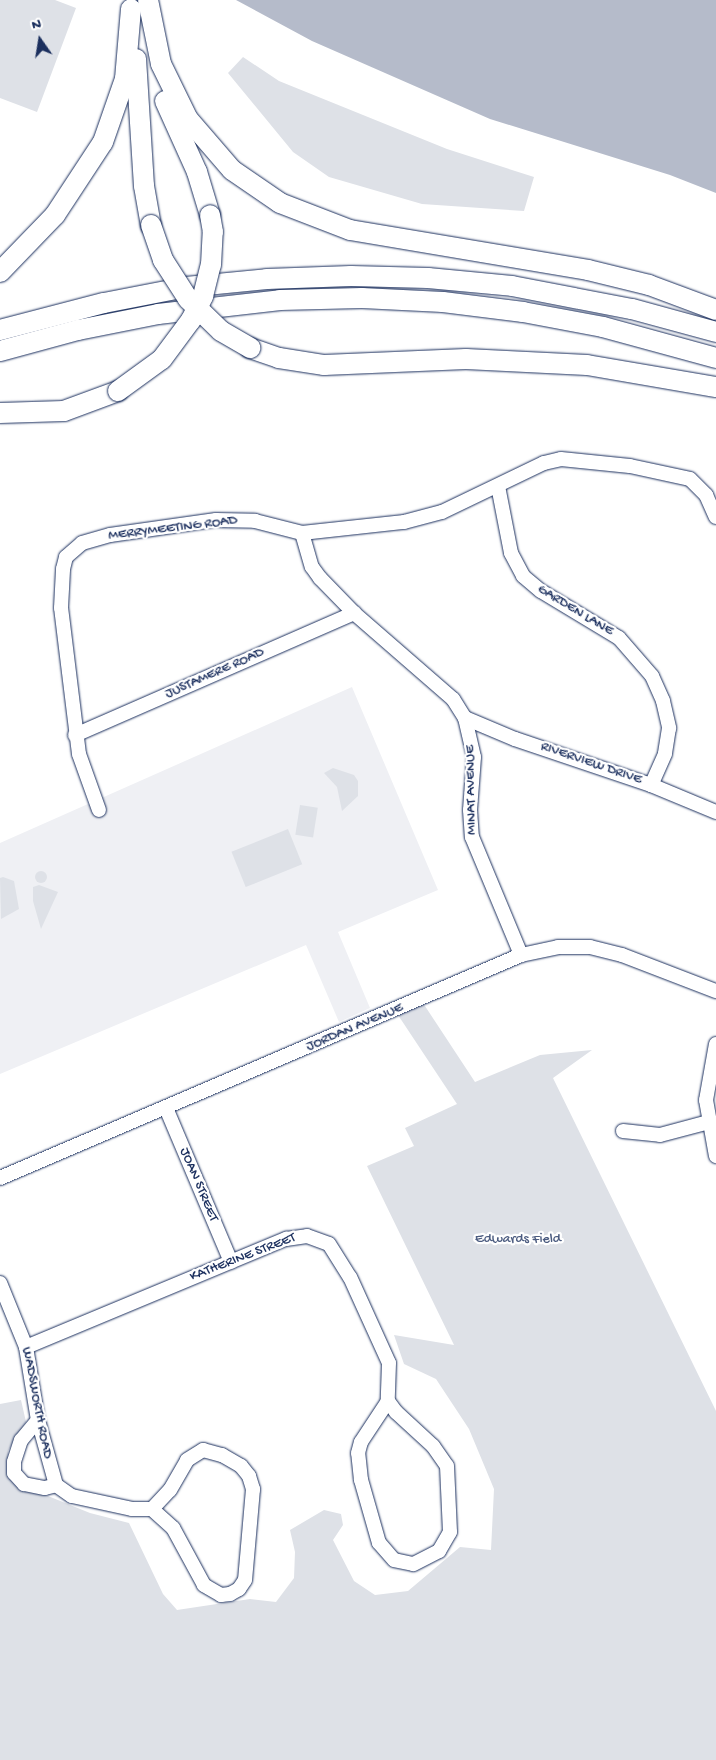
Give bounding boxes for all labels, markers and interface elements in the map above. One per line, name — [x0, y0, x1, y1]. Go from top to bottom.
north arrow — [15, 15, 65, 65]
text: N — [30, 16, 43, 34]
street label: MERRYMEETING ROAD — [107, 513, 239, 545]
street label: GARDEN LANE — [534, 582, 616, 640]
street label: JUSTAMERE ROAD — [163, 645, 267, 703]
street label: RIVERVIEW DRIVE — [538, 739, 644, 789]
street label: MINAT AVENUE — [463, 745, 481, 835]
street label: JORDAN AVENUE — [304, 1000, 406, 1056]
street label: JOAN STREET — [175, 1146, 221, 1224]
street label: KATHERINE STREET — [188, 1230, 298, 1286]
park label: Edwards Field — [475, 1232, 561, 1248]
street label: WADSWORTH ROAD — [17, 1346, 55, 1460]

